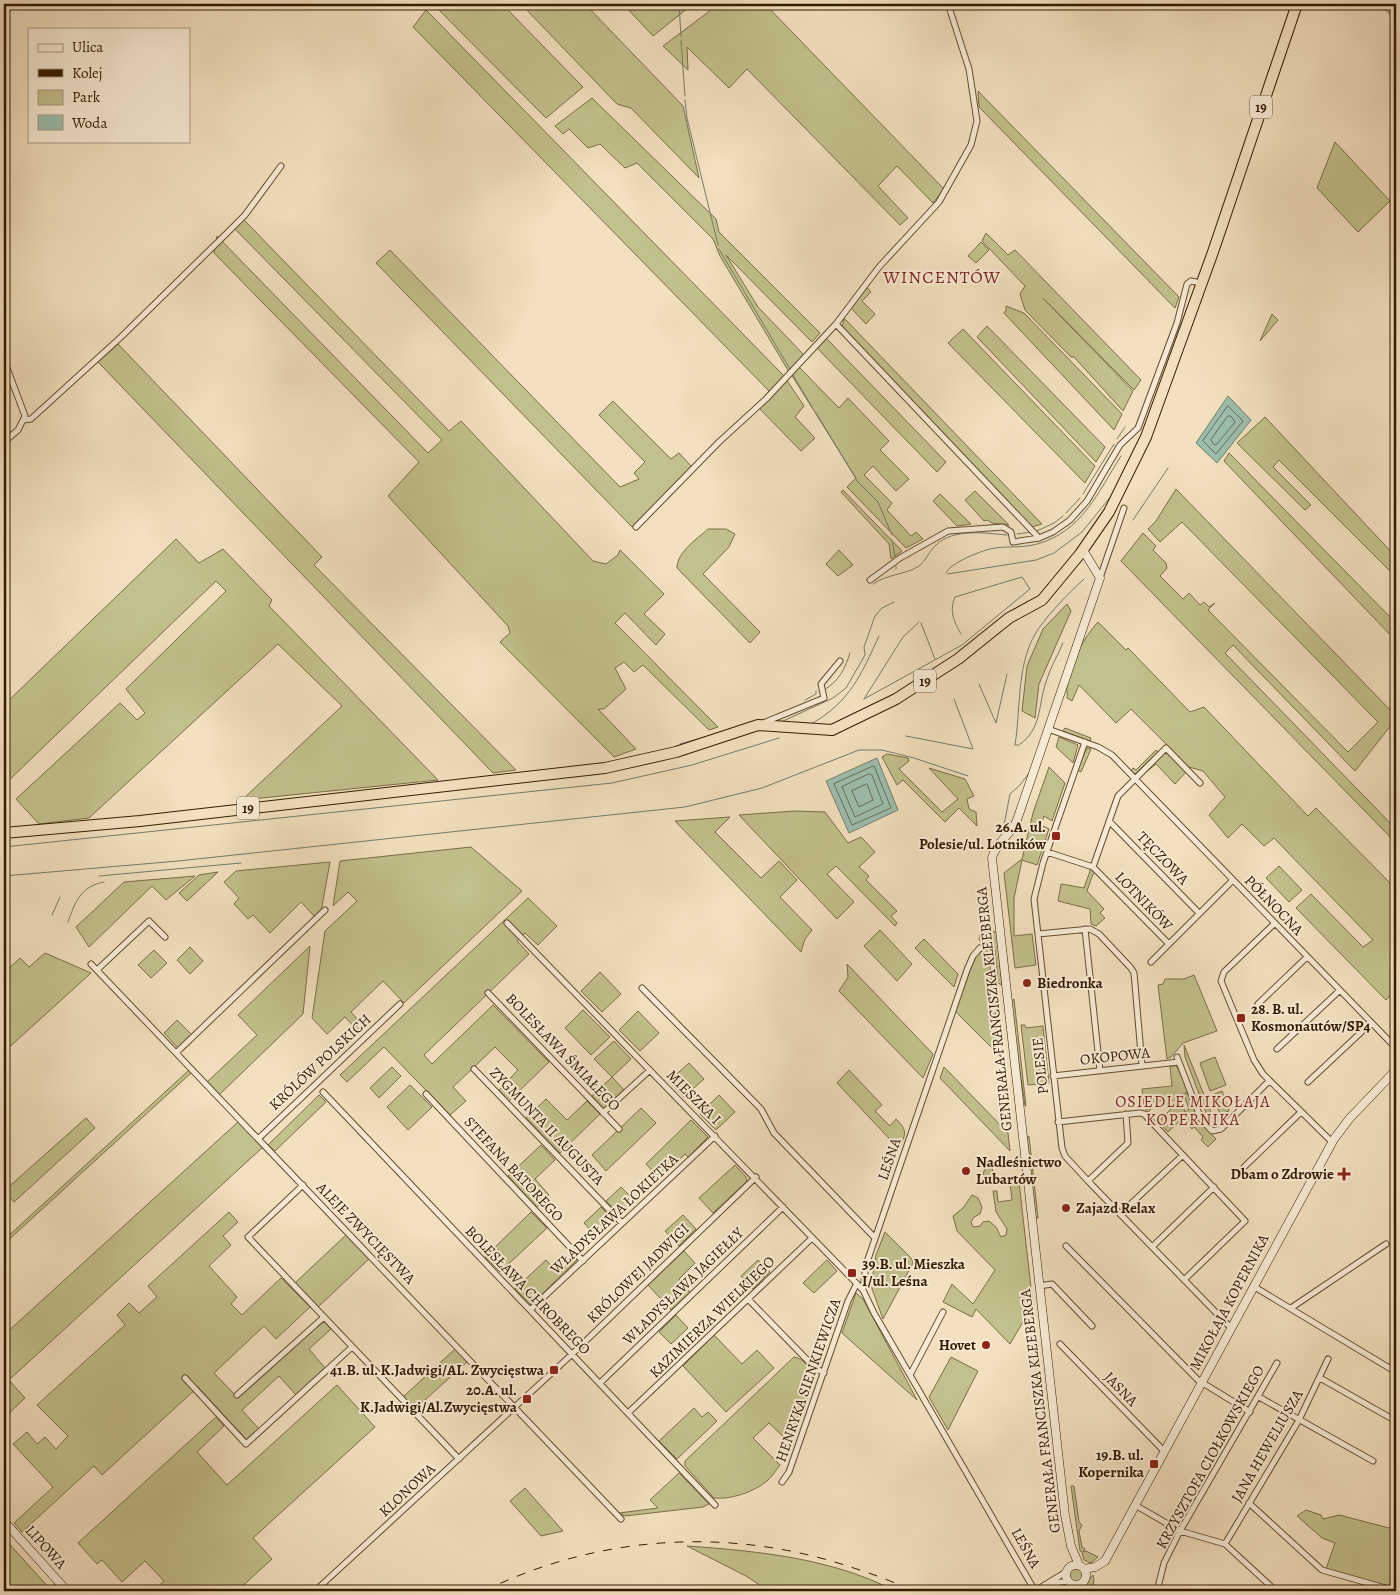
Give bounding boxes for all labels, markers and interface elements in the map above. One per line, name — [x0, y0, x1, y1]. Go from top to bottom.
legend — [28, 28, 190, 142]
text: Ulica — [72, 37, 103, 57]
text: Kolej — [72, 63, 103, 83]
text: Park — [72, 87, 101, 107]
road number: 19 — [1250, 95, 1272, 118]
text: Woda — [71, 113, 107, 133]
district label: WINCENTÓW — [882, 265, 1001, 289]
road number: 19 — [914, 669, 936, 692]
road number: 19 — [237, 796, 259, 820]
place label: 26.A. ul. Polesie/ul. Lotników — [919, 817, 1047, 854]
street label: TĘCZOWA — [1133, 827, 1194, 889]
marker: 26.A. ul. Polesie/ul. Lotników — [1050, 830, 1062, 842]
street label: LOTNIKÓW — [1111, 867, 1177, 935]
street label: PÓŁNOCNA — [1240, 871, 1308, 940]
street label: GENERAŁA FRANCISZKA KLEEBERGA — [971, 886, 1017, 1132]
place label: Biedronka — [1037, 973, 1103, 993]
marker: Biedronka — [1021, 977, 1033, 989]
street label: BOLESŁAWA ŚMIAŁEGO — [501, 989, 625, 1115]
place label: 28. B. ul. Kosmonautów/SP4 — [1251, 999, 1370, 1036]
street label: KRÓLÓW POLSKICH — [265, 1009, 375, 1115]
marker: 28. B. ul. Kosmonautów/SP4 — [1235, 1012, 1247, 1024]
street label: POLESIE — [1027, 1037, 1053, 1095]
street label: OKOPOWA — [1079, 1042, 1151, 1070]
street label: ZYGMUNTA II AUGUSTA — [485, 1063, 609, 1189]
street label: MIESZKA I — [662, 1065, 726, 1129]
district label: OSIEDLE MIKOŁAJA KOPERNIKA — [1115, 1091, 1271, 1131]
street label: STEFANA BATOREGO — [460, 1112, 568, 1226]
street label: LEŚNA — [872, 1135, 906, 1183]
street label: WŁADYSŁAWA ŁOKIETKA — [545, 1149, 682, 1279]
place label: Nadleśnictwo Lubartów — [976, 1152, 1062, 1189]
place label: Dbam o Zdrowie — [1231, 1164, 1334, 1184]
marker: Nadleśnictwo Lubartów — [960, 1165, 972, 1177]
marker: Dbam o Zdrowie — [1338, 1168, 1350, 1180]
street label: ALEJE ZWYCIĘSTWA — [312, 1177, 420, 1288]
place label: Zajazd Relax — [1076, 1198, 1156, 1218]
marker: Zajazd Relax — [1060, 1202, 1072, 1214]
street label: KRÓLOWEJ JADWIGI — [582, 1219, 694, 1327]
street label: BOLESŁAWA CHROBREGO — [461, 1221, 595, 1359]
street label: WŁADYSŁAWA JAGIEŁŁY — [617, 1222, 748, 1350]
street label: MIKOŁAJA KOPERNIKA — [1185, 1230, 1273, 1374]
street label: KAZIMIERZA WIELKIEGO — [645, 1252, 779, 1382]
place label: 39.B. ul. Mieszka I/ul. Leśna — [862, 1254, 966, 1291]
marker: 39.B. ul. Mieszka I/ul. Leśna — [846, 1267, 858, 1279]
street label: GENERAŁA FRANCISZKA KLEEBERGA — [1015, 1288, 1065, 1534]
street label: HENRYKA SIENKIEWICZA — [771, 1295, 846, 1465]
place label: Hovet — [939, 1335, 976, 1355]
marker: Hovet — [980, 1339, 992, 1351]
place label: 41.B. ul. K.Jadwigi/AL. Zwycięstwa — [330, 1360, 545, 1380]
street label: KRZYSZTOFA CIOŁKOWSKIEGO — [1151, 1362, 1269, 1552]
marker: 41.B. ul. K.Jadwigi/AL. Zwycięstwa — [548, 1364, 560, 1376]
street label: JASNA — [1100, 1367, 1143, 1411]
place label: 20.A. ul. K.Jadwigi/Al.Zwycięstwa — [360, 1380, 518, 1417]
street label: JANA HEWELIUSZA — [1227, 1386, 1308, 1506]
marker: 20.A. ul. K.Jadwigi/Al.Zwycięstwa — [521, 1393, 533, 1405]
place label: 19.B. ul. Kopernika — [1078, 1445, 1145, 1482]
marker: 19.B. ul. Kopernika — [1148, 1458, 1160, 1470]
street label: KLONOWA — [374, 1459, 440, 1521]
street label: LIPOWA — [21, 1521, 71, 1574]
street label: LEŚNA — [1007, 1524, 1045, 1572]

